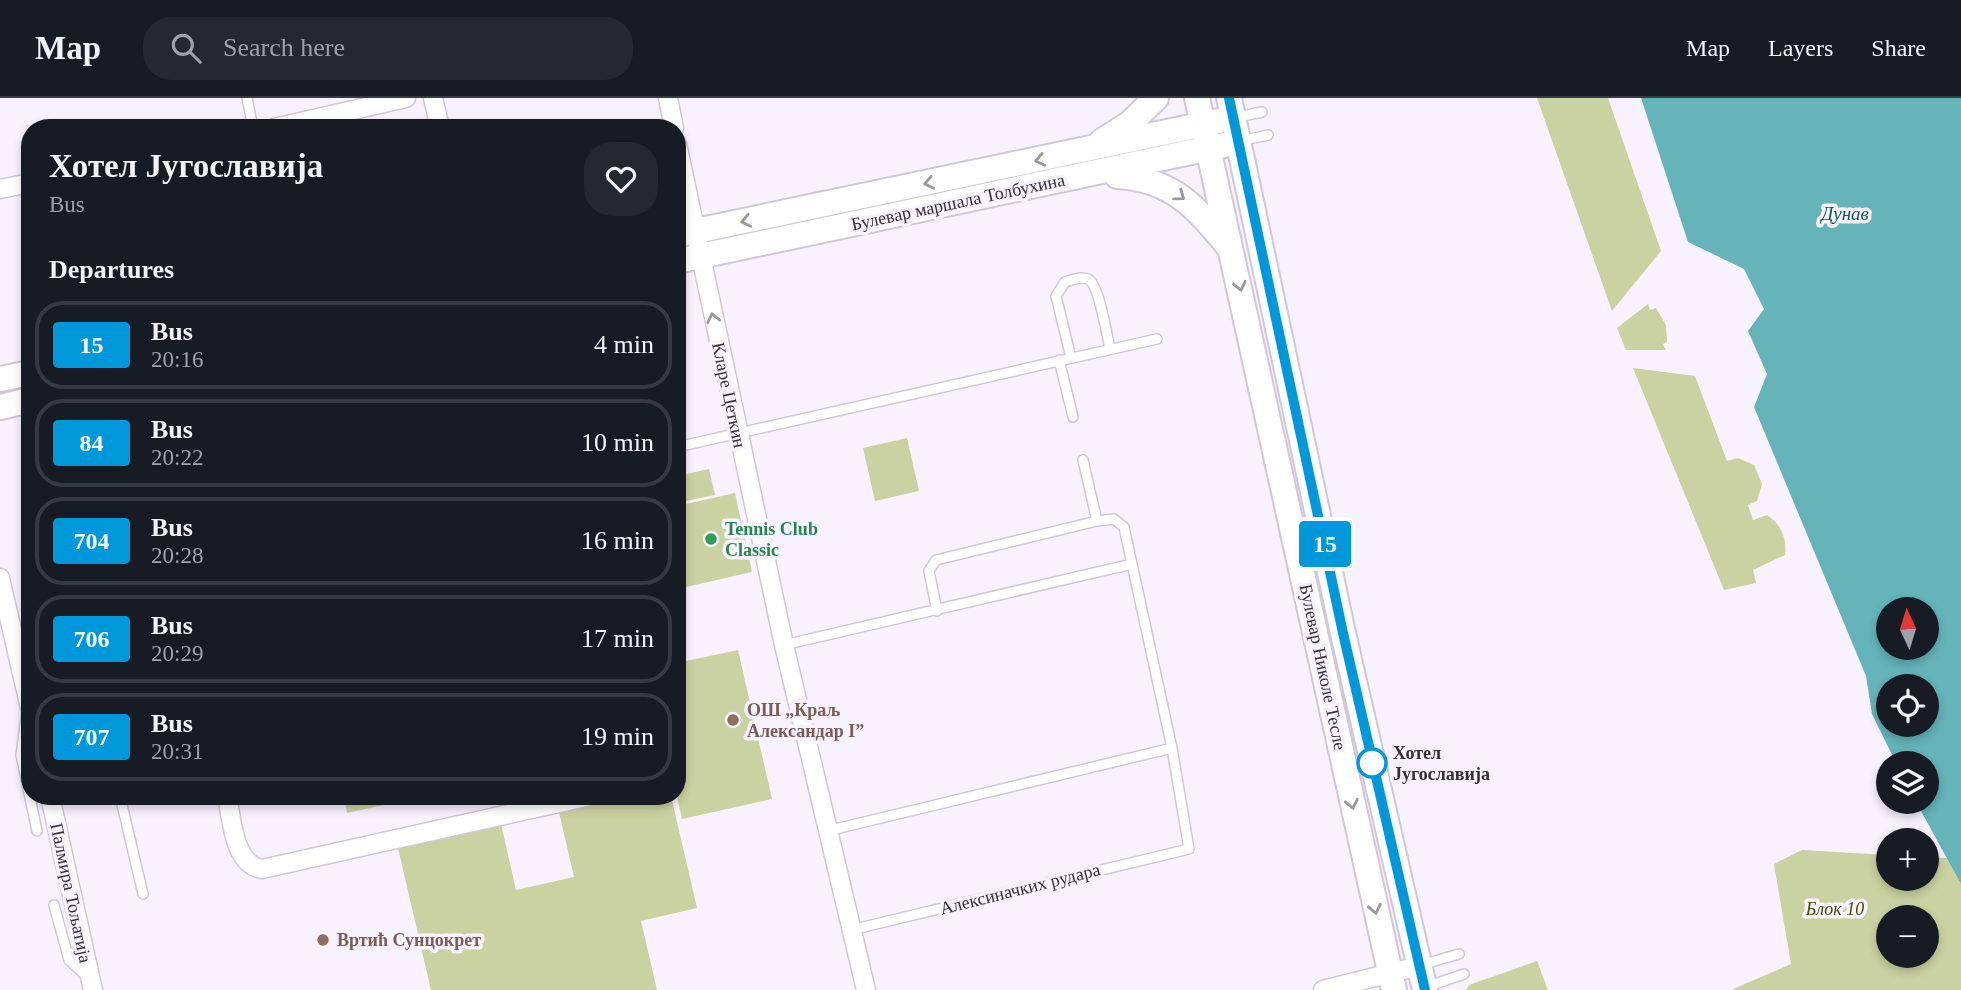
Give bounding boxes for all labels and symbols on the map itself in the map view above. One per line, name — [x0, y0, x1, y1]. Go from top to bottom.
one-way arrow — [1034, 151, 1046, 166]
street label: Булевар маршала Толбухина — [849, 170, 1067, 234]
one-way arrow — [923, 174, 935, 189]
one-way arrow — [1172, 188, 1184, 201]
water label: Дунав — [1819, 203, 1869, 224]
one-way arrow — [740, 213, 752, 228]
one-way arrow — [1232, 280, 1247, 292]
one-way arrow — [707, 312, 722, 324]
street label: Кларе Цеткин — [708, 340, 750, 450]
place label: Tennis Club Classic — [725, 519, 818, 560]
line badge: 15 — [1294, 521, 1356, 567]
marker: Tennis Club Classic — [703, 531, 719, 547]
street label: Булевар Николе Тесле — [1296, 582, 1350, 752]
north arrow — [1876, 597, 1939, 660]
place label: ОШ „Краљ Александар I” — [747, 700, 864, 741]
marker: ОШ „Краљ Александар I” — [725, 712, 741, 728]
place label: Хотел Југославија — [1393, 743, 1490, 784]
marker: Хотел Југославија — [1357, 748, 1387, 778]
one-way arrow — [1344, 798, 1359, 810]
street label: Палмира Тољатија — [46, 821, 96, 965]
street label: Алексиначких рудара — [938, 859, 1102, 919]
park label: Блок 10 — [1805, 899, 1864, 919]
one-way arrow — [1367, 903, 1382, 915]
place label: Вртић Сунцокрет — [337, 930, 481, 950]
marker: Вртић Сунцокрет — [315, 932, 331, 948]

